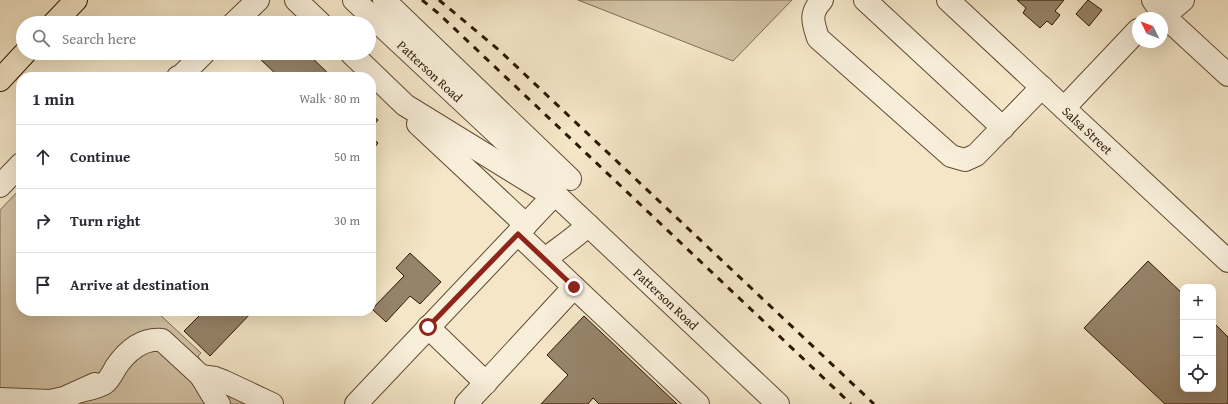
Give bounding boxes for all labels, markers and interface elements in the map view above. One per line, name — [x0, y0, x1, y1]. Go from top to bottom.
north arrow — [1132, 12, 1168, 48]
search box — [16, 16, 376, 60]
icon: search — [30, 27, 52, 49]
text: Search here — [62, 28, 136, 49]
street label: Patterson Road — [393, 36, 467, 106]
text: 1 min — [32, 86, 74, 111]
text: Walk · 80 m — [299, 89, 360, 108]
street label: Salsa Street — [1058, 102, 1118, 159]
icon: ahead — [32, 146, 54, 168]
text: Continue — [70, 146, 131, 167]
text: 50 m — [334, 147, 360, 166]
icon: right — [32, 210, 54, 232]
text: Turn right — [70, 210, 141, 231]
text: 30 m — [334, 211, 360, 230]
street label: Patterson Road — [630, 263, 703, 334]
icon: arrive — [32, 274, 54, 296]
text: Arrive at destination — [70, 274, 209, 295]
route end — [565, 278, 583, 296]
map controls — [1180, 284, 1216, 392]
button: + — [1180, 284, 1216, 320]
route start — [419, 318, 437, 336]
button: − — [1180, 320, 1216, 356]
button: locate — [1180, 356, 1216, 392]

